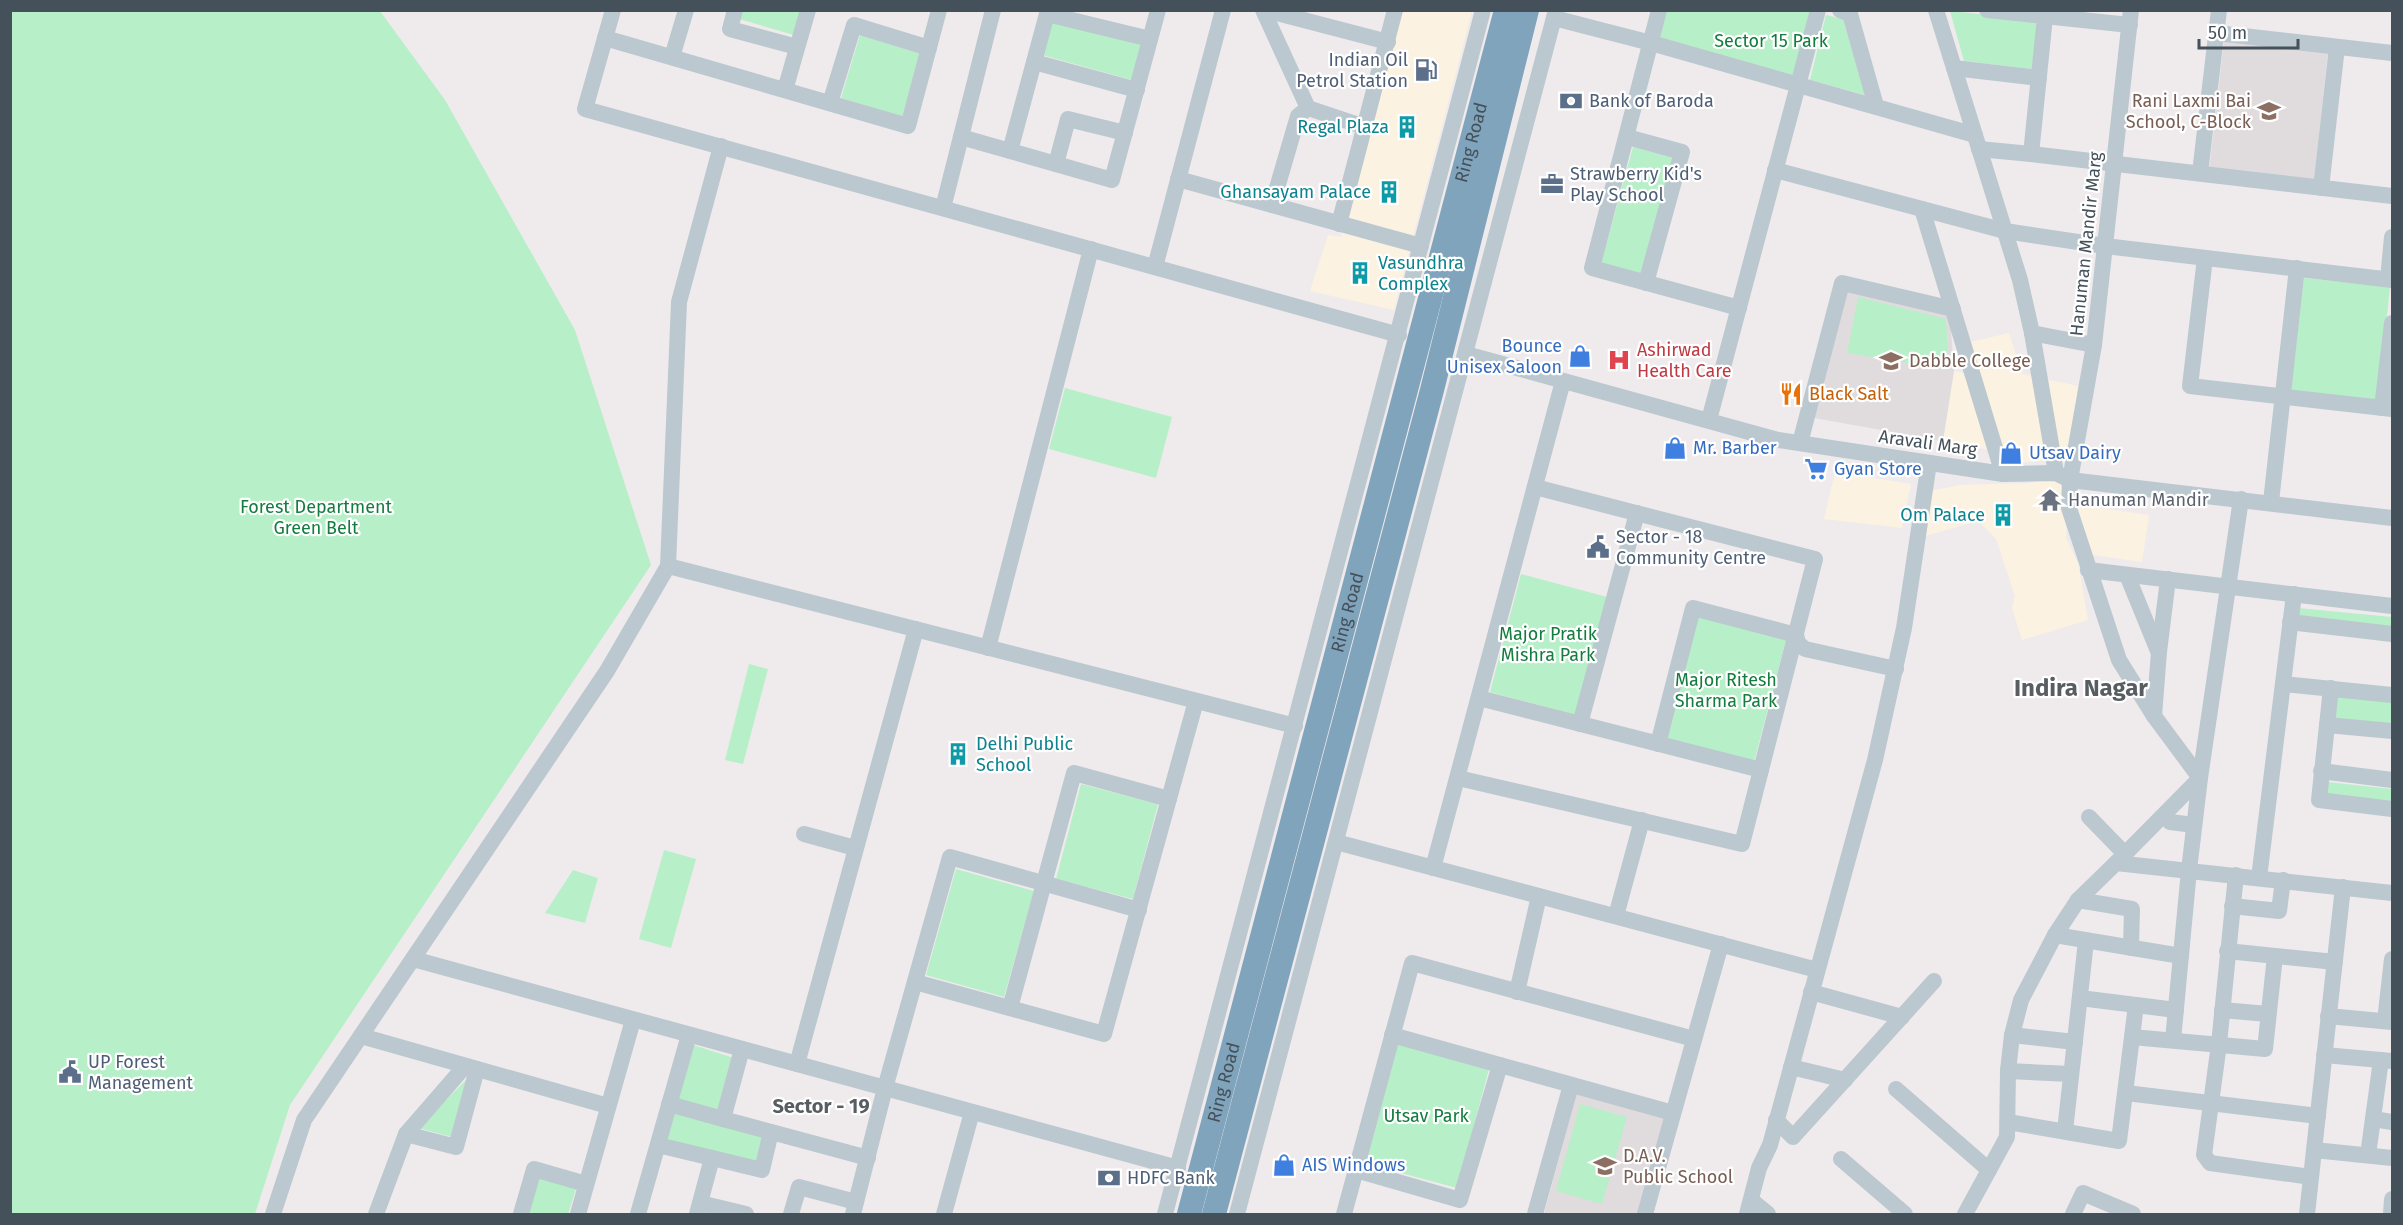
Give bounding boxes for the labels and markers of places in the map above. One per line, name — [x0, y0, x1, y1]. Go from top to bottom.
place label: Indian Oil Petrol Station — [1296, 49, 1408, 92]
fuel station icon: Indian Oil Petrol Station — [1413, 57, 1439, 83]
bank icon: Bank of Baroda — [1558, 88, 1584, 114]
place label: Bank of Baroda — [1589, 90, 1714, 112]
place label: Rani Laxmi Bai School, C-Block — [2126, 90, 2252, 133]
school or university icon: Rani Laxmi Bai School, C-Block — [2256, 98, 2282, 124]
building icon: Regal Plaza — [1394, 114, 1420, 140]
place label: Regal Plaza — [1297, 116, 1389, 138]
place label: Strawberry Kid's Play School — [1570, 163, 1702, 206]
office icon: Strawberry Kid's Play School — [1539, 171, 1565, 197]
building icon: Ghansayam Palace — [1376, 179, 1402, 205]
place label: Ghansayam Palace — [1220, 181, 1371, 203]
place label: Vasundhra Complex — [1378, 252, 1464, 295]
building icon: Vasundhra Complex — [1347, 260, 1373, 286]
place label: Bounce Unisex Saloon — [1447, 335, 1562, 378]
place label: Ashirwad Health Care — [1637, 339, 1731, 382]
shop icon: Bounce Unisex Saloon — [1567, 343, 1593, 369]
hospital icon: Ashirwad Health Care — [1606, 347, 1632, 373]
school or university icon: Dabble College — [1878, 348, 1904, 374]
place label: Dabble College — [1909, 350, 2031, 372]
restaurant icon: Black Salt — [1778, 381, 1804, 407]
place label: Black Salt — [1809, 383, 1889, 405]
shop icon: Mr. Barber — [1662, 435, 1688, 461]
place label: Mr. Barber — [1693, 437, 1777, 459]
shop icon: Utsav Dairy — [1998, 440, 2024, 466]
place label: Utsav Dairy — [2029, 442, 2121, 464]
supermarket icon: Gyan Store — [1803, 456, 1829, 482]
place label: Gyan Store — [1834, 458, 1922, 480]
temple icon: Hanuman Mandir — [2037, 487, 2063, 513]
place label: Hanuman Mandir — [2068, 489, 2209, 511]
building icon: Om Palace — [1990, 502, 2016, 528]
place label: Om Palace — [1900, 504, 1985, 526]
place label: Sector - 18 Community Centre — [1616, 526, 1766, 569]
public building icon: Sector - 18 Community Centre — [1585, 534, 1611, 560]
place label: Delhi Public School — [976, 733, 1074, 776]
building icon: Delhi Public School — [945, 741, 971, 767]
place label: UP Forest Management — [88, 1051, 194, 1094]
public building icon: UP Forest Management — [57, 1059, 83, 1085]
place label: D.A.V. Public School — [1623, 1145, 1733, 1188]
shop icon: AIS Windows — [1271, 1152, 1297, 1178]
school or university icon: D.A.V. Public School — [1592, 1153, 1618, 1179]
place label: AIS Windows — [1302, 1154, 1405, 1176]
bank icon: HDFC Bank — [1096, 1165, 1122, 1191]
place label: HDFC Bank — [1127, 1167, 1215, 1189]

